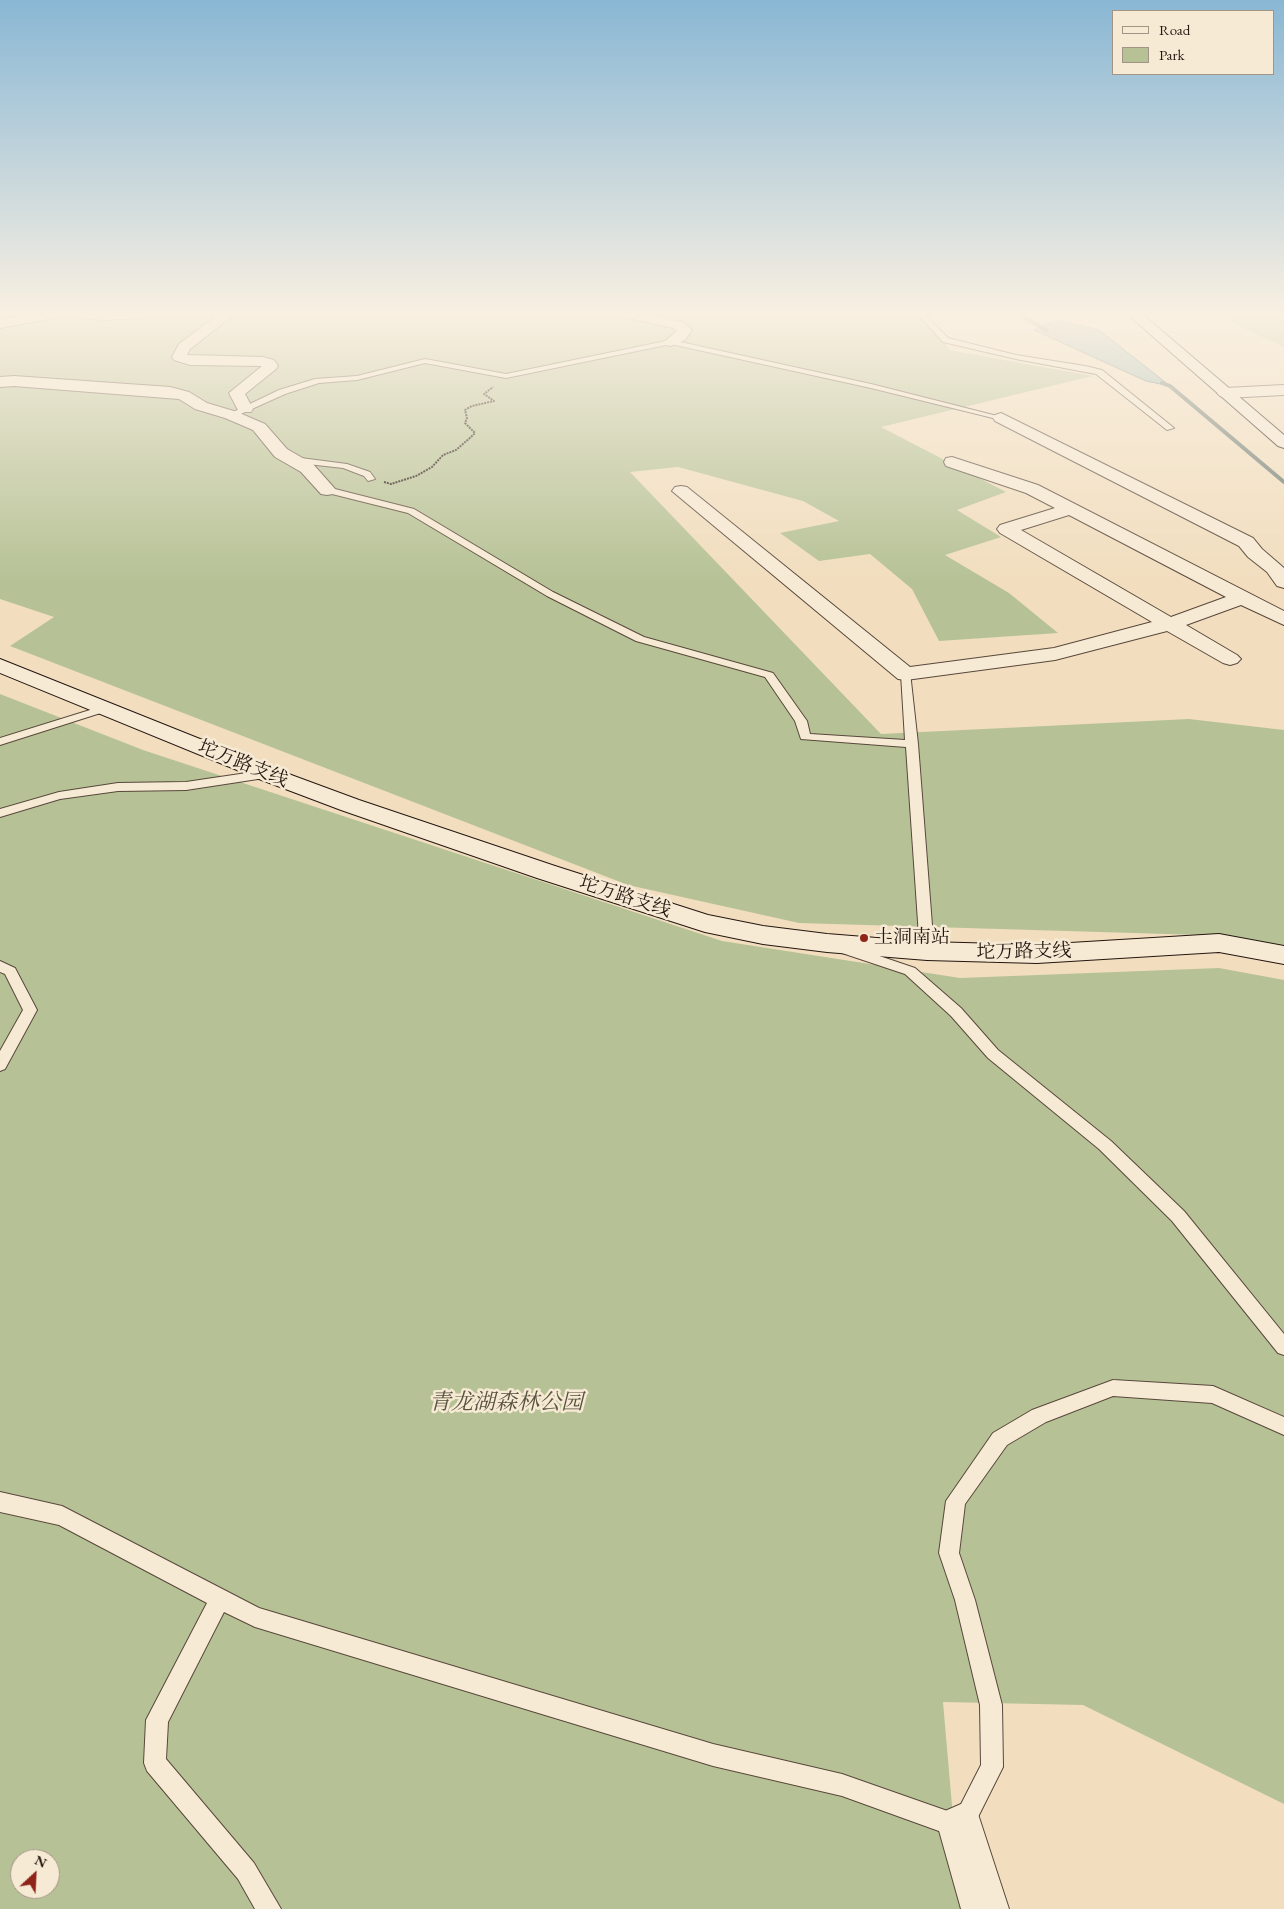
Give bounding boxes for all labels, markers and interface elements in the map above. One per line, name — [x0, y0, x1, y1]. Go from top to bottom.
legend — [1112, 10, 1274, 75]
text: Road — [1159, 20, 1190, 39]
text: Park — [1159, 45, 1185, 64]
street label: 坨万路支线 — [195, 736, 291, 792]
street label: 坨万路支线 — [576, 871, 674, 923]
place label: 土洞南站 — [874, 927, 950, 949]
marker: 土洞南站 — [858, 932, 870, 944]
street label: 坨万路支线 — [976, 940, 1072, 964]
park label: 青龙湖森林公园 — [429, 1390, 583, 1416]
north arrow — [10, 1849, 60, 1899]
text: N — [32, 1851, 50, 1872]

